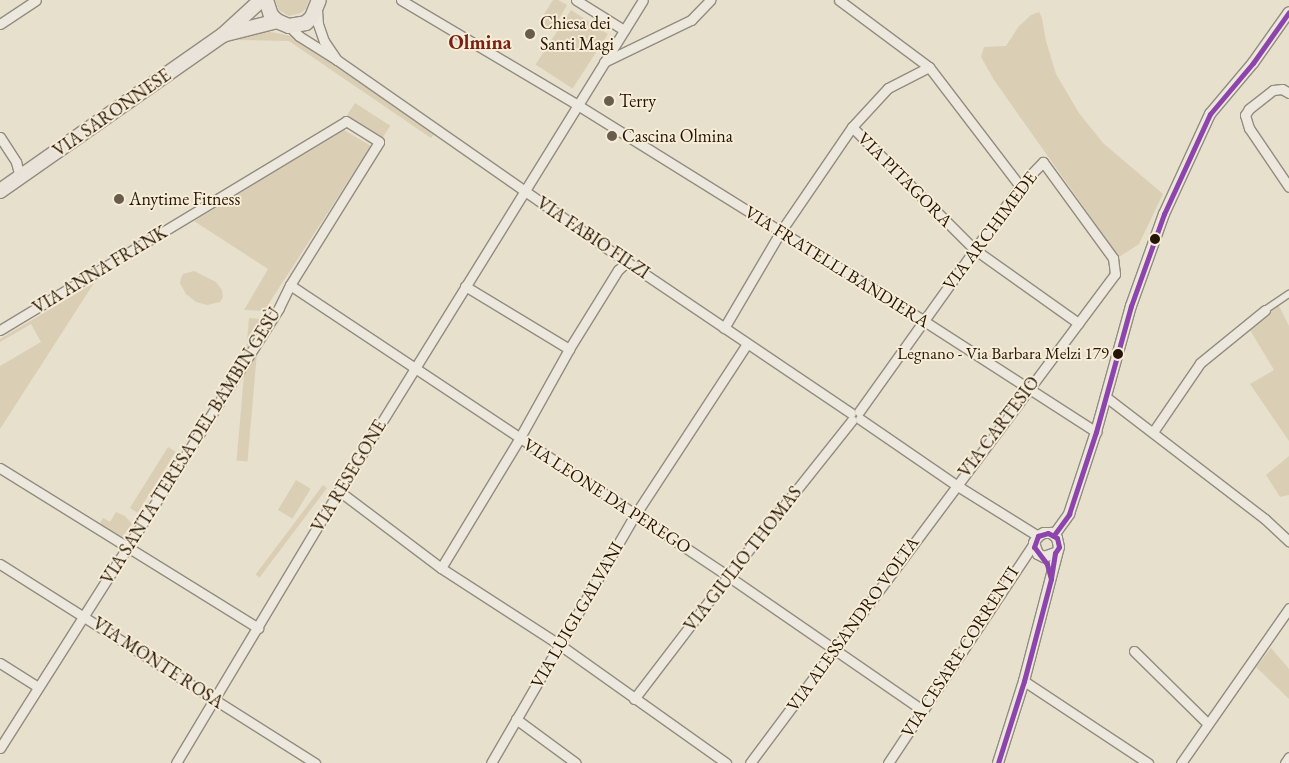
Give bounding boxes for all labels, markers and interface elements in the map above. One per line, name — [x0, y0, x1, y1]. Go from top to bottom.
place label: Chiesa dei Santi Magi — [540, 13, 614, 56]
marker: Chiesa dei Santi Magi — [524, 28, 536, 40]
district label: Olmina — [448, 30, 512, 54]
street label: VIA SARONNESE — [49, 64, 175, 162]
place label: Terry — [619, 90, 656, 112]
marker: Terry — [603, 95, 615, 107]
place label: Cascina Olmina — [622, 125, 733, 147]
street label: VIA PITAGORA — [853, 128, 957, 232]
marker: Cascina Olmina — [606, 130, 618, 142]
street label: VIA ARCHIMEDE — [938, 167, 1042, 295]
place label: Anytime Fitness — [129, 188, 240, 210]
street label: VIA FABIO FILZI — [532, 192, 654, 284]
marker: Anytime Fitness — [113, 193, 125, 205]
street label: VIA FRATELLI BANDIERA — [741, 201, 933, 333]
street label: VIA ANNA FRANK — [29, 221, 171, 319]
unlabelled marker — [1150, 234, 1160, 244]
street label: VIA SANTA TERESA DEL BAMBIN GESÙ — [96, 304, 286, 588]
place label: Legnano - Via Barbara Melzi 179 — [897, 344, 1109, 364]
marker: Legnano - Via Barbara Melzi 179 — [1113, 349, 1123, 359]
street label: VIA CARTESIO — [954, 372, 1044, 482]
street label: VIA RESEGONE — [307, 416, 391, 536]
street label: VIA LEONE DA PEREGO — [519, 434, 695, 558]
street label: VIA GIULIO THOMAS — [680, 482, 806, 636]
street label: VIA ALESSANDRO VOLTA — [782, 532, 924, 716]
street label: VIA LUIGI GALVANI — [526, 538, 628, 692]
street label: VIA CESARE CORRENTI — [897, 563, 1023, 741]
street label: VIA MONTE ROSA — [89, 613, 227, 713]

